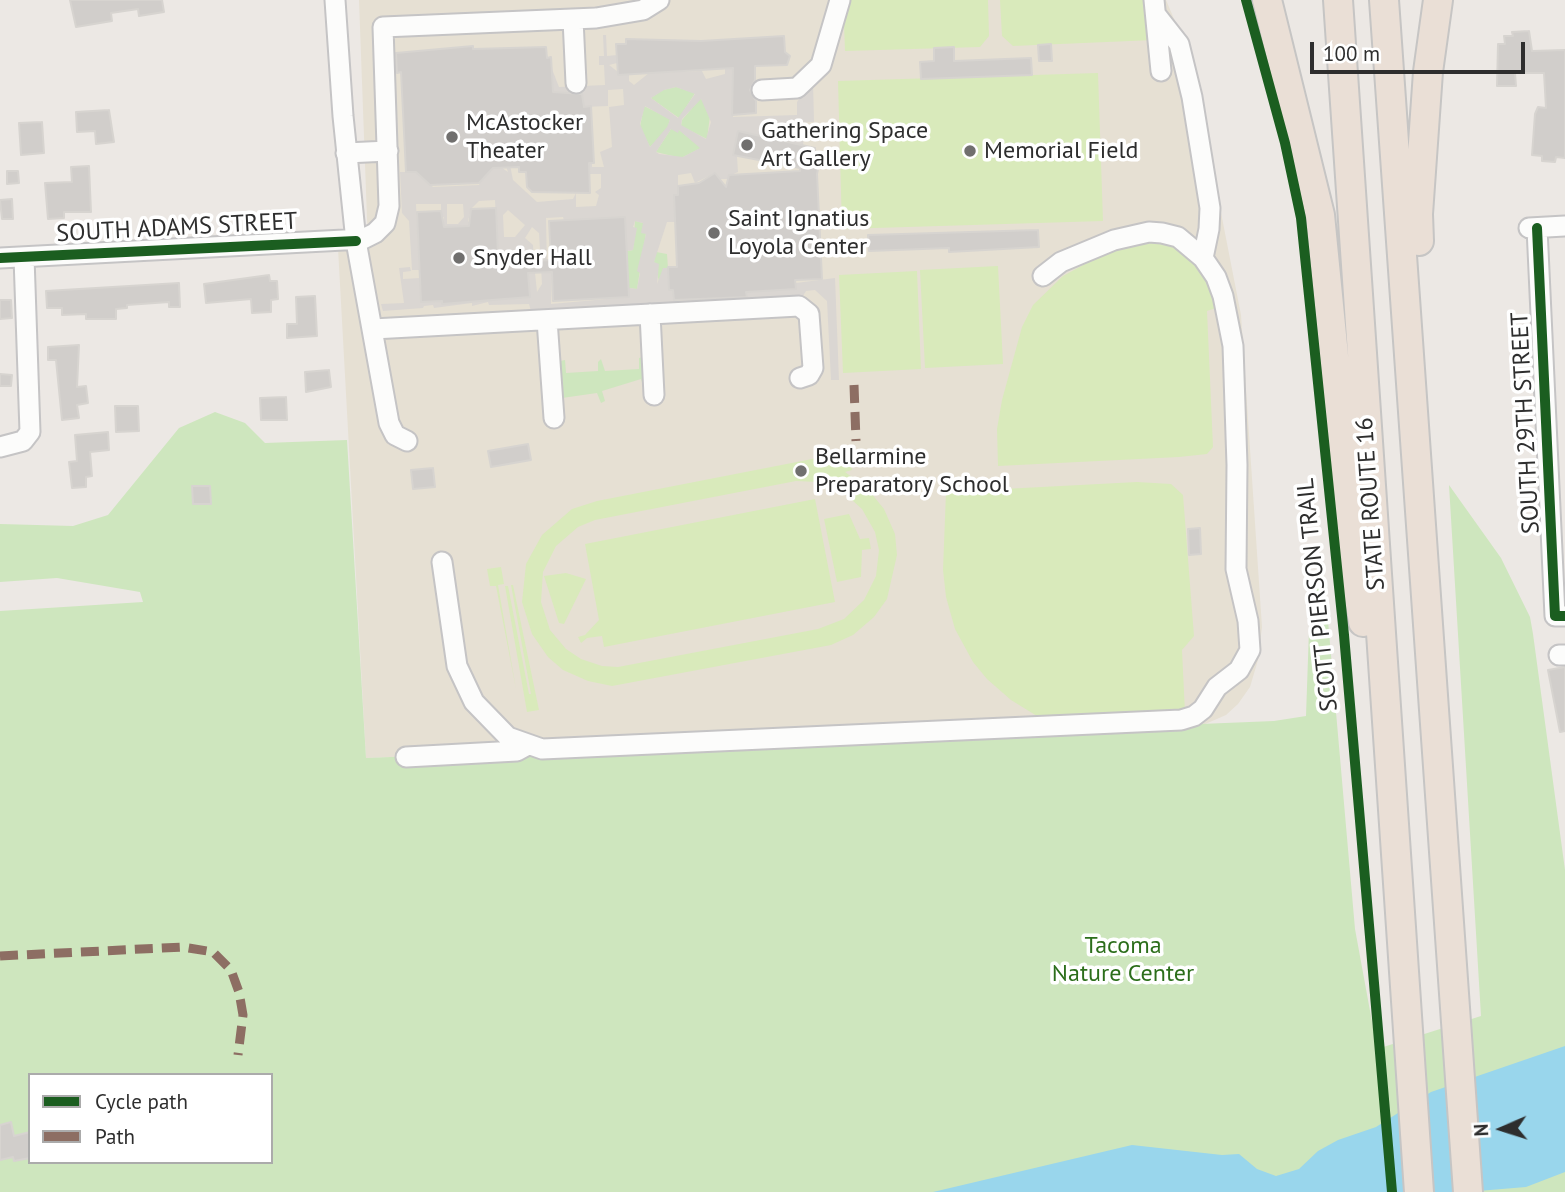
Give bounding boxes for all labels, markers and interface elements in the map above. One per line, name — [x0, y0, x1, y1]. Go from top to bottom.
scale bar — [1313, 28, 1528, 72]
text: 100 m — [1323, 40, 1380, 67]
place label: McAstocker Theater — [466, 109, 583, 165]
place label: Gathering Space Art Gallery — [761, 117, 928, 173]
marker: McAstocker Theater — [444, 129, 460, 145]
marker: Gathering Space Art Gallery — [739, 137, 755, 153]
place label: Memorial Field — [984, 137, 1138, 165]
marker: Memorial Field — [962, 143, 978, 159]
place label: Saint Ignatius Loyola Center — [728, 205, 869, 261]
street label: SOUTH ADAMS STREET — [56, 207, 298, 249]
marker: Saint Ignatius Loyola Center — [706, 225, 722, 241]
place label: Snyder Hall — [473, 244, 592, 272]
marker: Snyder Hall — [451, 250, 467, 266]
street label: SOUTH 29TH STREET — [1506, 311, 1546, 535]
street label: STATE ROUTE 16 — [1351, 416, 1391, 592]
place label: Bellarmine Preparatory School — [815, 443, 1009, 499]
marker: Bellarmine Preparatory School — [793, 463, 809, 479]
street label: SCOTT PIERSON TRAIL — [1291, 477, 1345, 713]
park label: Tacoma Nature Center — [1052, 932, 1194, 988]
legend — [28, 1073, 273, 1164]
text: Cycle path — [95, 1088, 188, 1115]
north arrow — [1467, 1094, 1537, 1164]
text: Path — [95, 1123, 135, 1150]
text: N — [1469, 1123, 1493, 1137]

